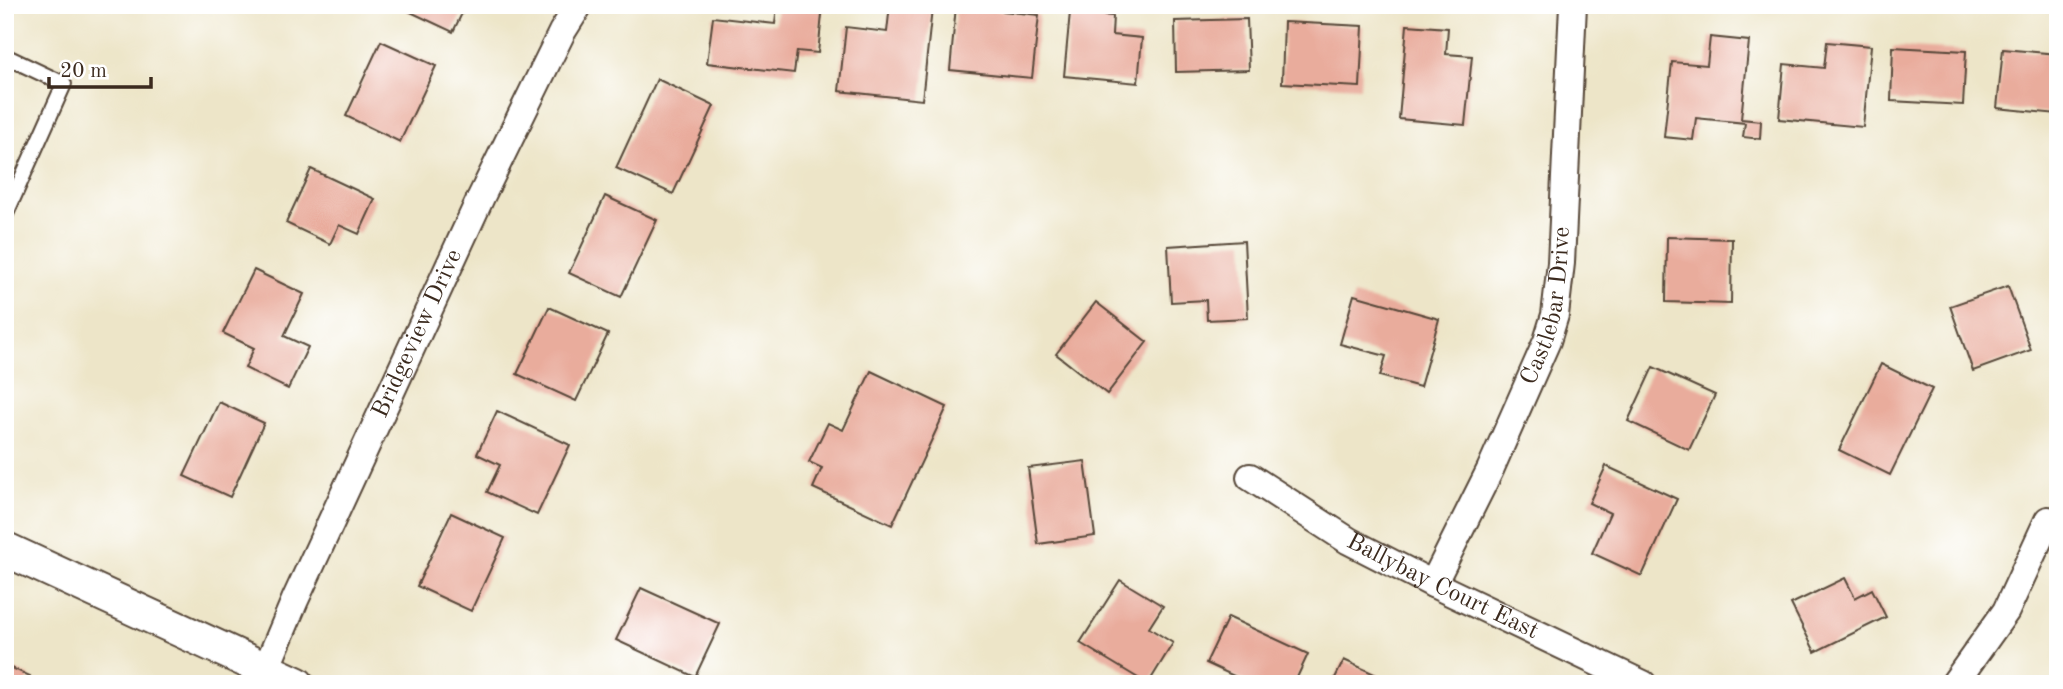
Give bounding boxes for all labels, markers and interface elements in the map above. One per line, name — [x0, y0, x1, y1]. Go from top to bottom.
scale bar — [49, 46, 150, 90]
text: 20 m — [60, 61, 107, 82]
street label: Castlebar Drive — [1517, 226, 1575, 389]
street label: Bridgeview Drive — [369, 246, 467, 422]
street label: Ballybay Court East — [1343, 530, 1542, 644]

